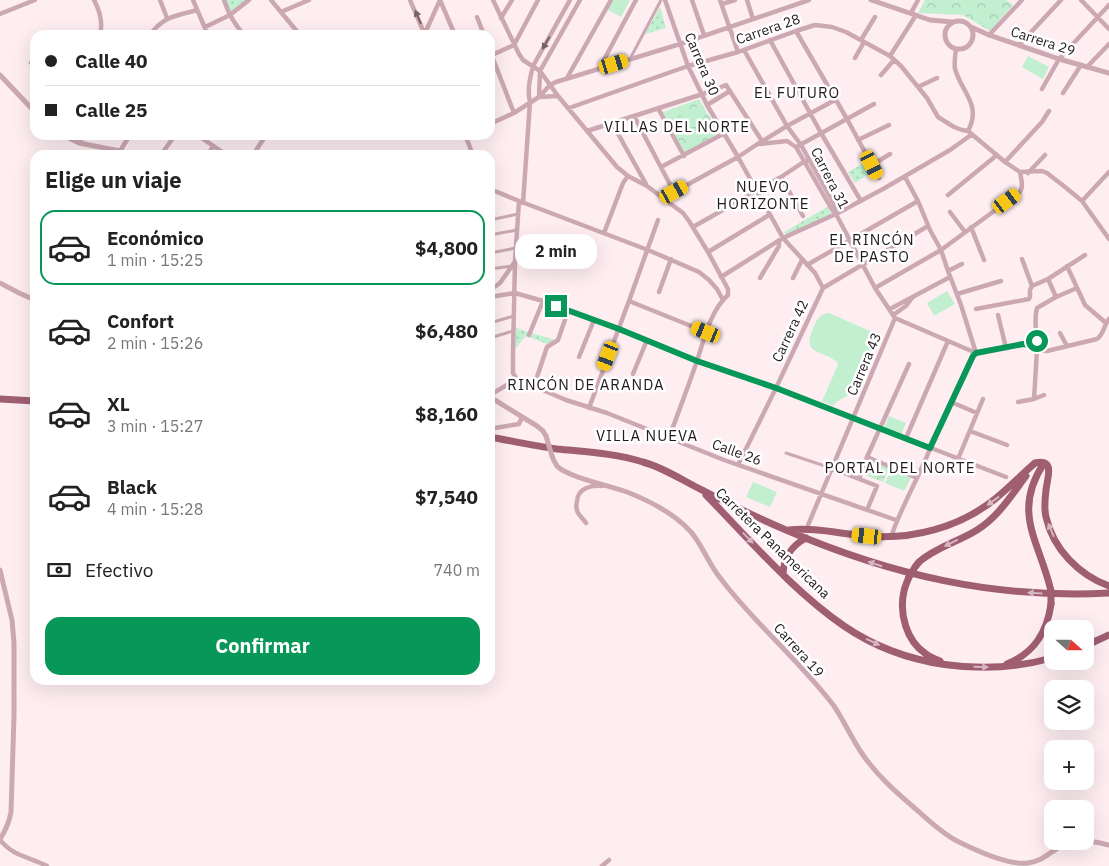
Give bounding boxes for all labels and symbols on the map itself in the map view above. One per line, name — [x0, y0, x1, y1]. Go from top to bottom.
one-way arrow — [413, 10, 421, 25]
street label: Carrera 28 — [734, 10, 802, 48]
street label: Carrera 29 — [1008, 22, 1078, 60]
street label: Carrera 30 — [681, 30, 723, 98]
one-way arrow — [542, 35, 550, 50]
car — [597, 52, 630, 76]
district label: EL FUTURO — [754, 83, 840, 102]
district label: VILLAS DEL NORTE — [604, 117, 750, 136]
street label: Carrera 31 — [807, 144, 853, 212]
car — [858, 148, 885, 182]
district label: NUEVO HORIZONTE — [717, 177, 809, 213]
car — [657, 178, 690, 206]
car — [990, 186, 1023, 216]
district label: EL RINCÓN DE PASTO — [829, 230, 915, 266]
callout: 2 min — [515, 234, 597, 268]
route end — [545, 295, 567, 317]
street label: Carrera 42 — [768, 297, 812, 365]
car — [689, 319, 722, 345]
street label: Carrera 43 — [843, 330, 885, 398]
route start — [1026, 330, 1048, 352]
car — [595, 339, 620, 373]
district label: RINCÓN DE ARANDA — [507, 375, 665, 394]
district label: VILLA NUEVA — [596, 426, 698, 445]
street label: Calle 26 — [710, 435, 764, 469]
district label: PORTAL DEL NORTE — [825, 458, 975, 477]
street label: Carretera Panamericana — [712, 484, 834, 603]
one-way arrow — [986, 496, 1000, 506]
one-way arrow — [1046, 523, 1054, 537]
car — [851, 527, 882, 545]
one-way arrow — [742, 532, 754, 544]
one-way arrow — [944, 540, 958, 548]
one-way arrow — [868, 559, 883, 567]
one-way arrow — [1026, 588, 1042, 596]
street label: Carrera 19 — [770, 619, 828, 681]
north arrow — [1044, 620, 1094, 670]
one-way arrow — [865, 638, 880, 646]
one-way arrow — [973, 664, 989, 672]

